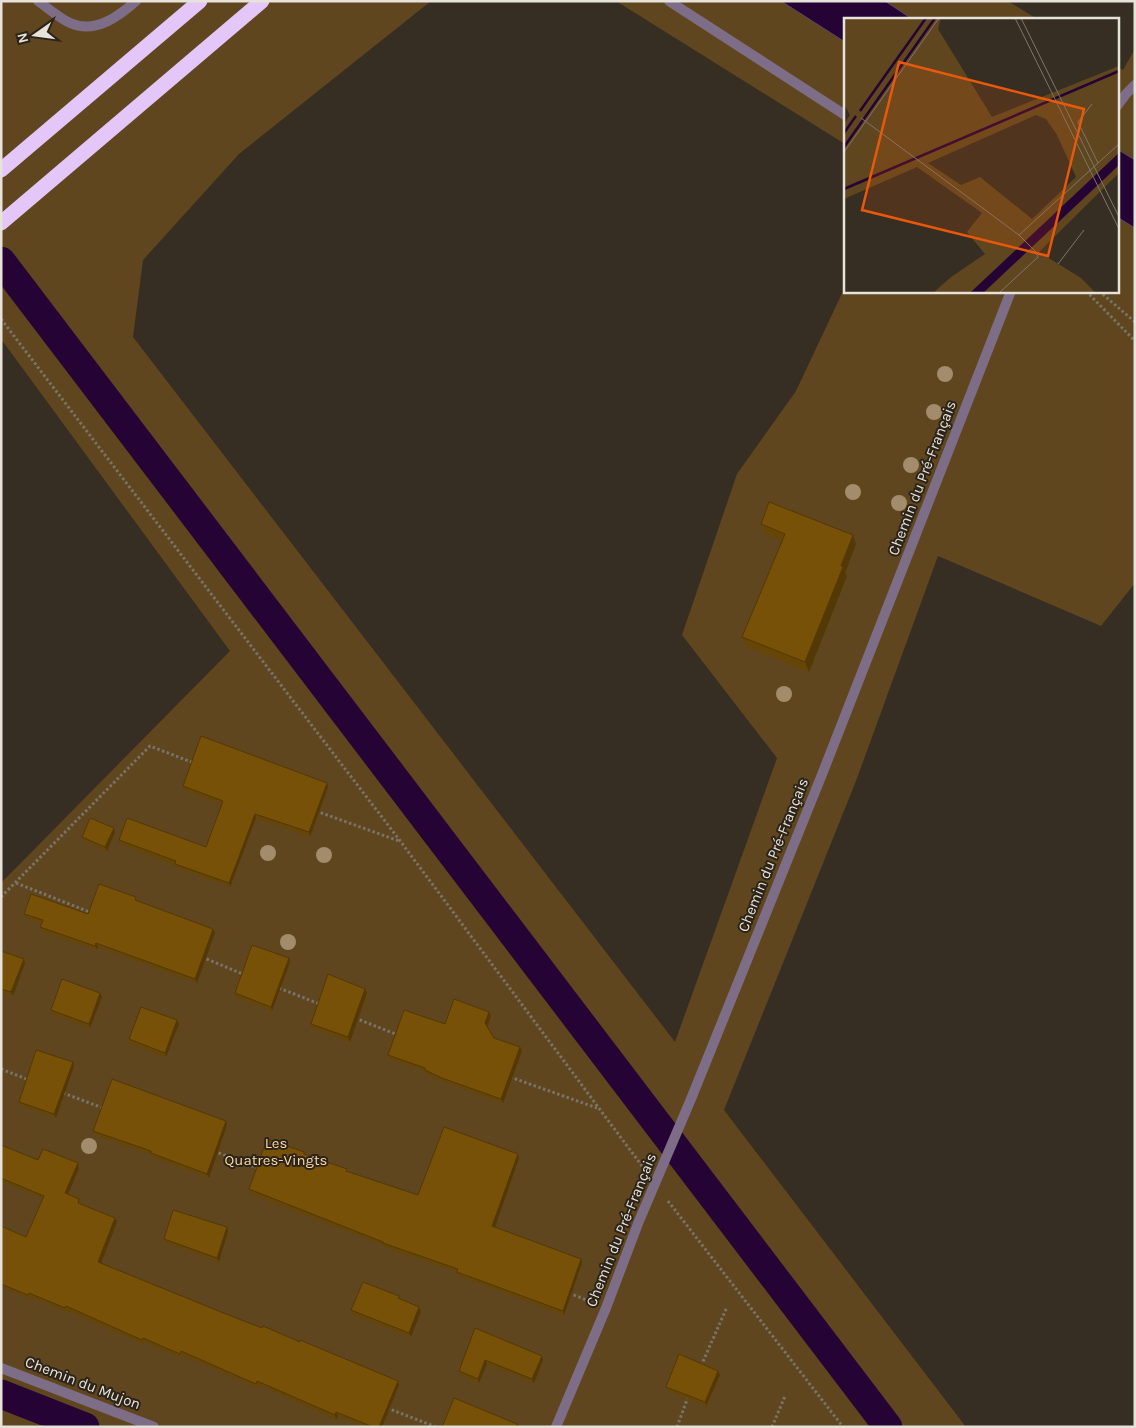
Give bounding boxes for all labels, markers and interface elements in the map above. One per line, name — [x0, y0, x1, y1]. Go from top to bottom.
north arrow — [10, 10, 60, 60]
inset map — [844, 18, 1118, 292]
text: N — [13, 31, 32, 45]
street label: Chemin du Pré-Français — [884, 398, 960, 558]
street label: Chemin du Pré-Français — [734, 776, 812, 934]
park label: Les Quatres-Vingts — [225, 1134, 327, 1169]
street label: Chemin du Pré-Français — [582, 1151, 660, 1309]
street label: Chemin du Mujon — [23, 1353, 143, 1413]

